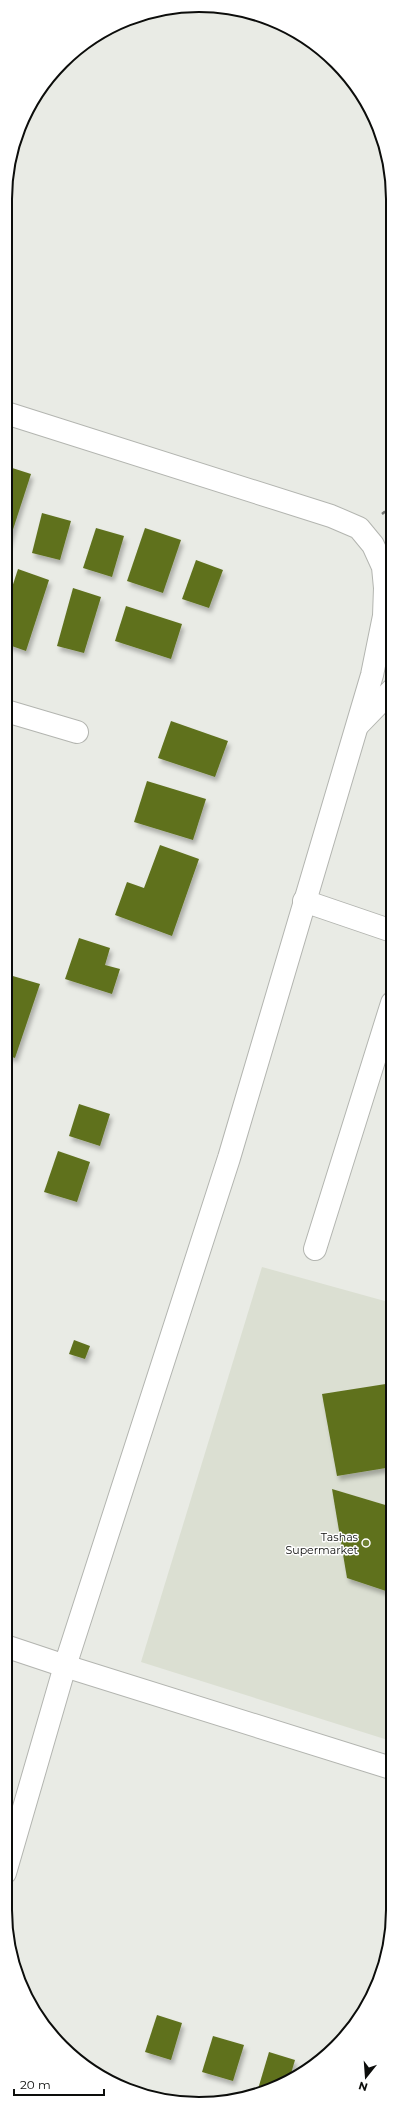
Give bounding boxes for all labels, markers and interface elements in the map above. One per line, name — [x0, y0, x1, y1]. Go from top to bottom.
place label: Tashas Supermarket — [285, 1530, 359, 1557]
marker: Tashas Supermarket — [361, 1538, 371, 1548]
north arrow — [346, 2057, 386, 2097]
scale bar — [14, 2071, 104, 2097]
text: 20 m — [20, 2077, 51, 2092]
text: N — [357, 2079, 369, 2095]

